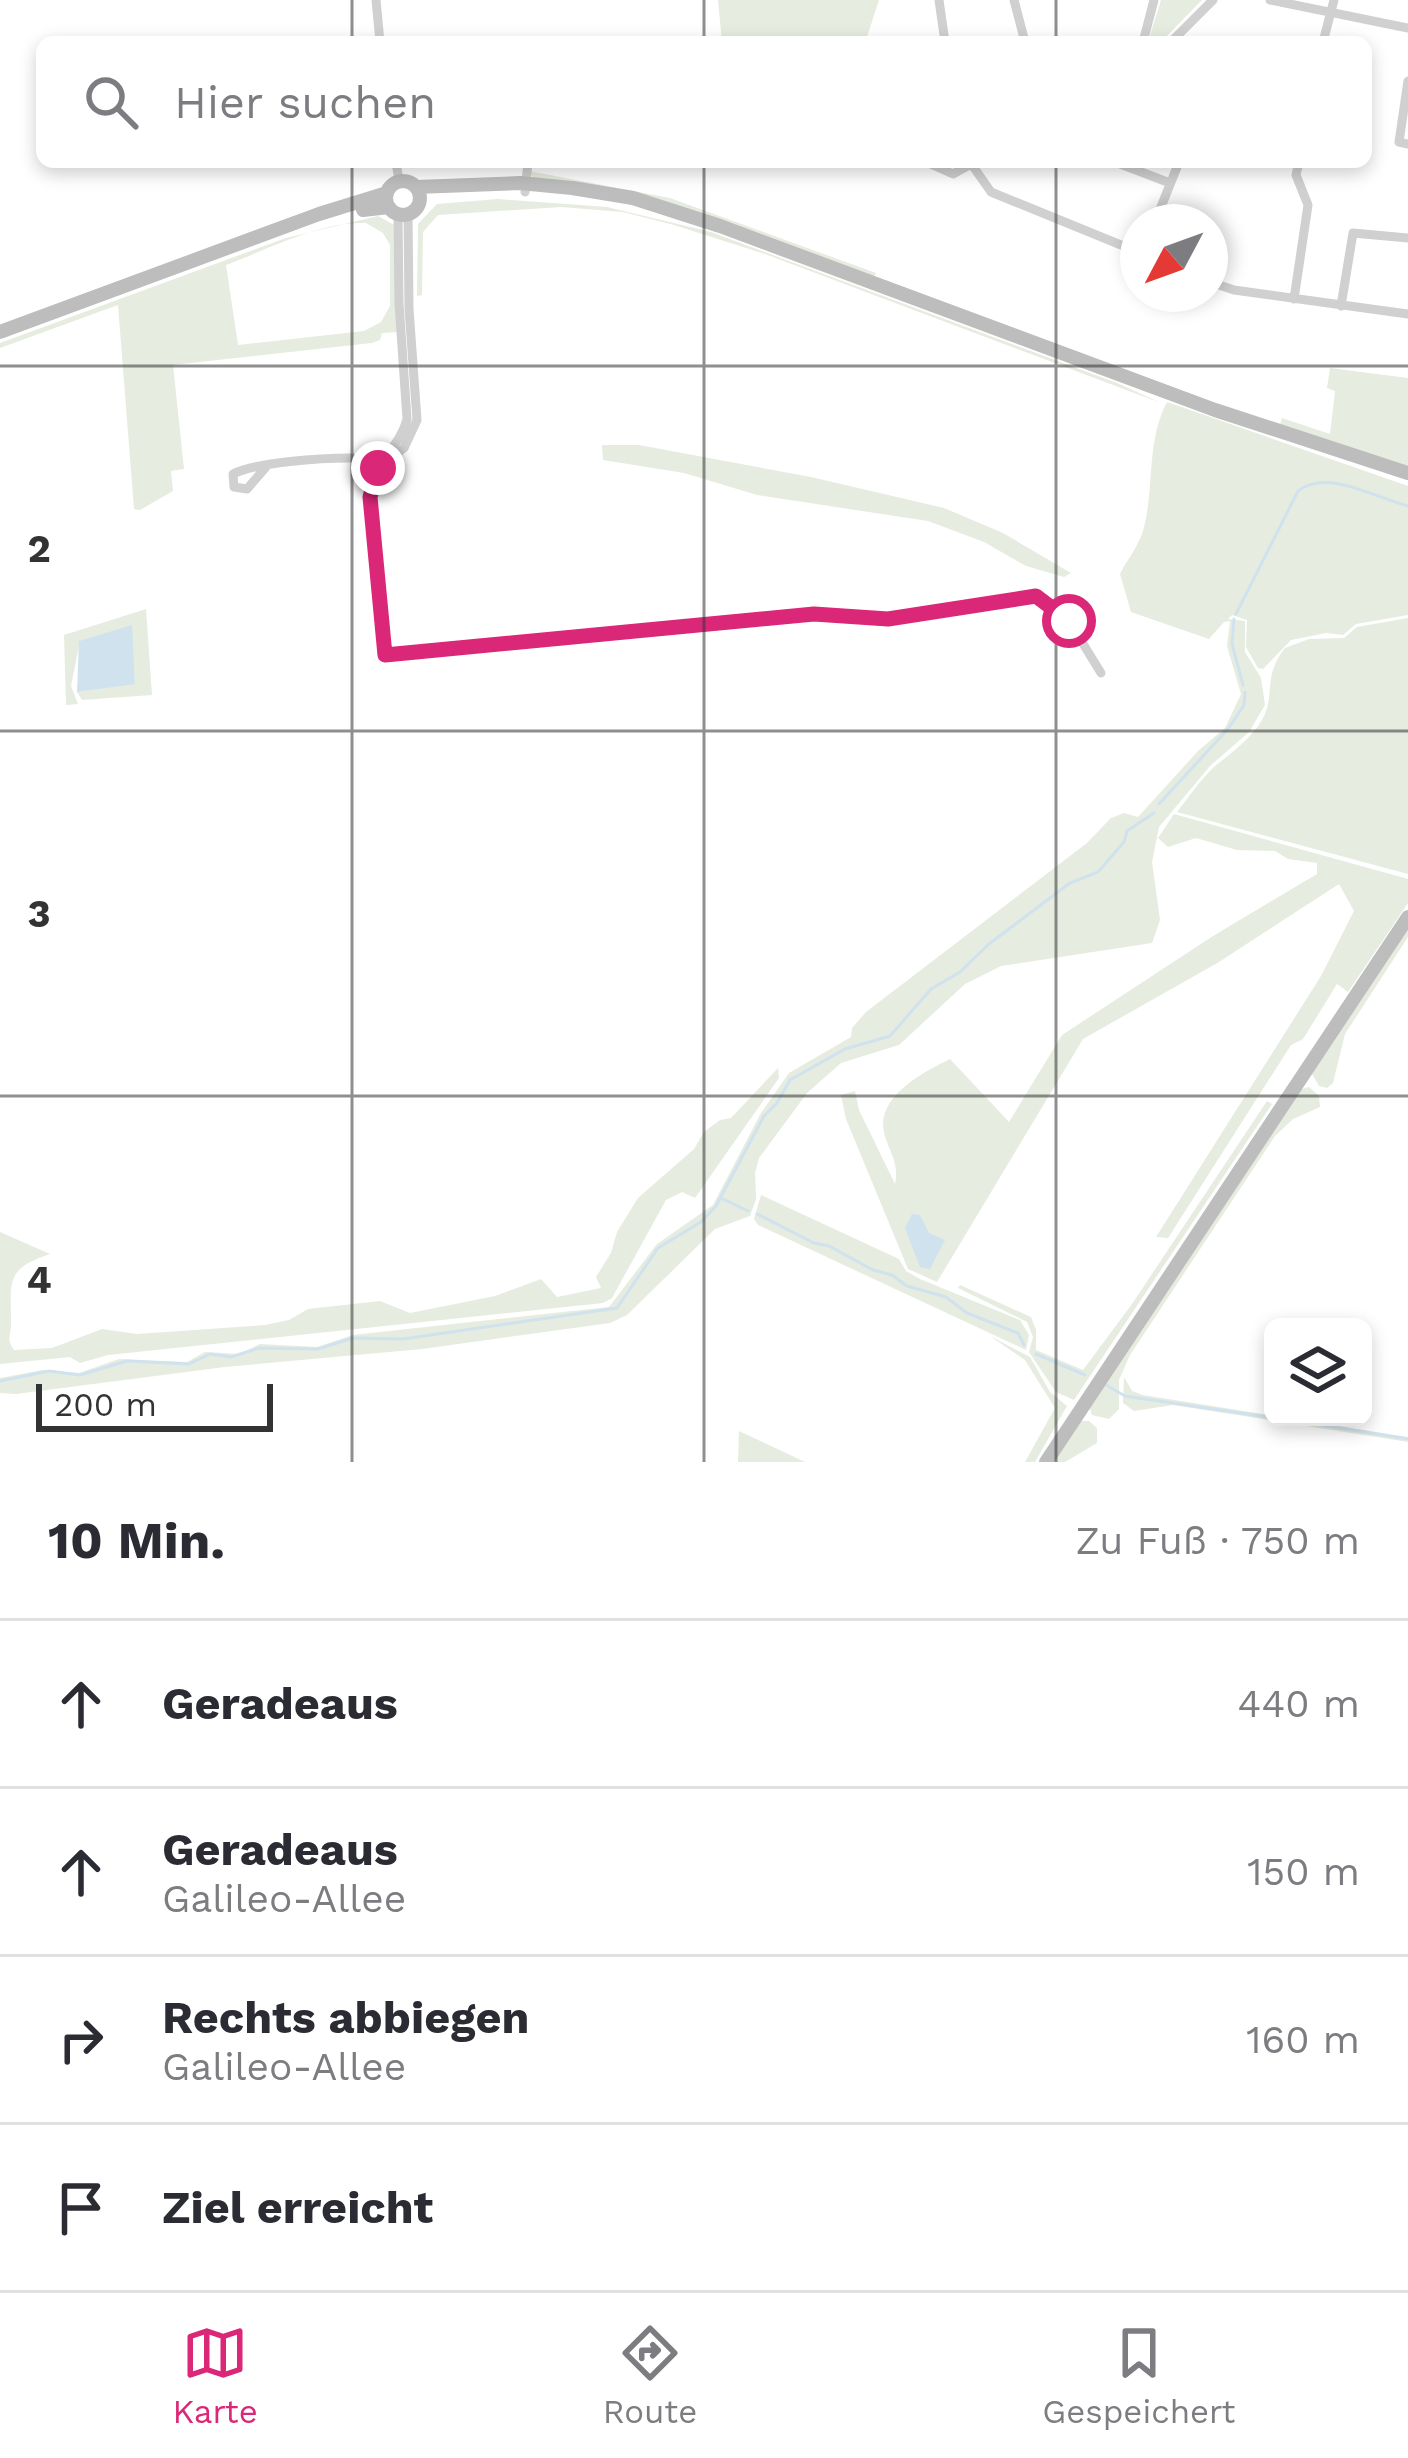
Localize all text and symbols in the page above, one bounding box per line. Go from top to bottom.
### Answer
search box [36,36,1372,168]
icon: search [78,69,144,135]
text: Hier suchen [174,76,436,129]
north arrow [1120,204,1228,312]
route end [351,441,405,495]
text: 2 [27,526,51,571]
route start [1042,594,1096,648]
text: 3 [27,891,51,936]
text: 4 [26,1257,52,1302]
map controls [1264,1318,1372,1426]
button: layers [1264,1318,1372,1426]
scale bar [36,1378,273,1431]
text: 200 m [54,1385,157,1424]
text: 10 Min. [48,1511,225,1570]
text: Zu Fuß · 750 m [1075,1518,1360,1563]
icon: ahead [48,1671,114,1737]
text: Geradeaus [162,1677,398,1730]
text: 440 m [1238,1681,1360,1726]
text: Geradeaus [162,1823,398,1876]
icon: ahead [48,1839,114,1905]
text: 150 m [1247,1849,1360,1894]
text: Galileo-Allee [162,1876,406,1921]
text: Rechts abbiegen [162,1991,529,2044]
icon: right [48,2007,114,2073]
text: 160 m [1246,2017,1360,2062]
text: Galileo-Allee [162,2044,406,2089]
icon: arrive [48,2175,114,2241]
text: Ziel erreicht [162,2181,433,2234]
tab: Karte [173,2320,258,2431]
tab: Route [603,2320,697,2431]
tab: Gespeichert [1042,2320,1235,2431]

